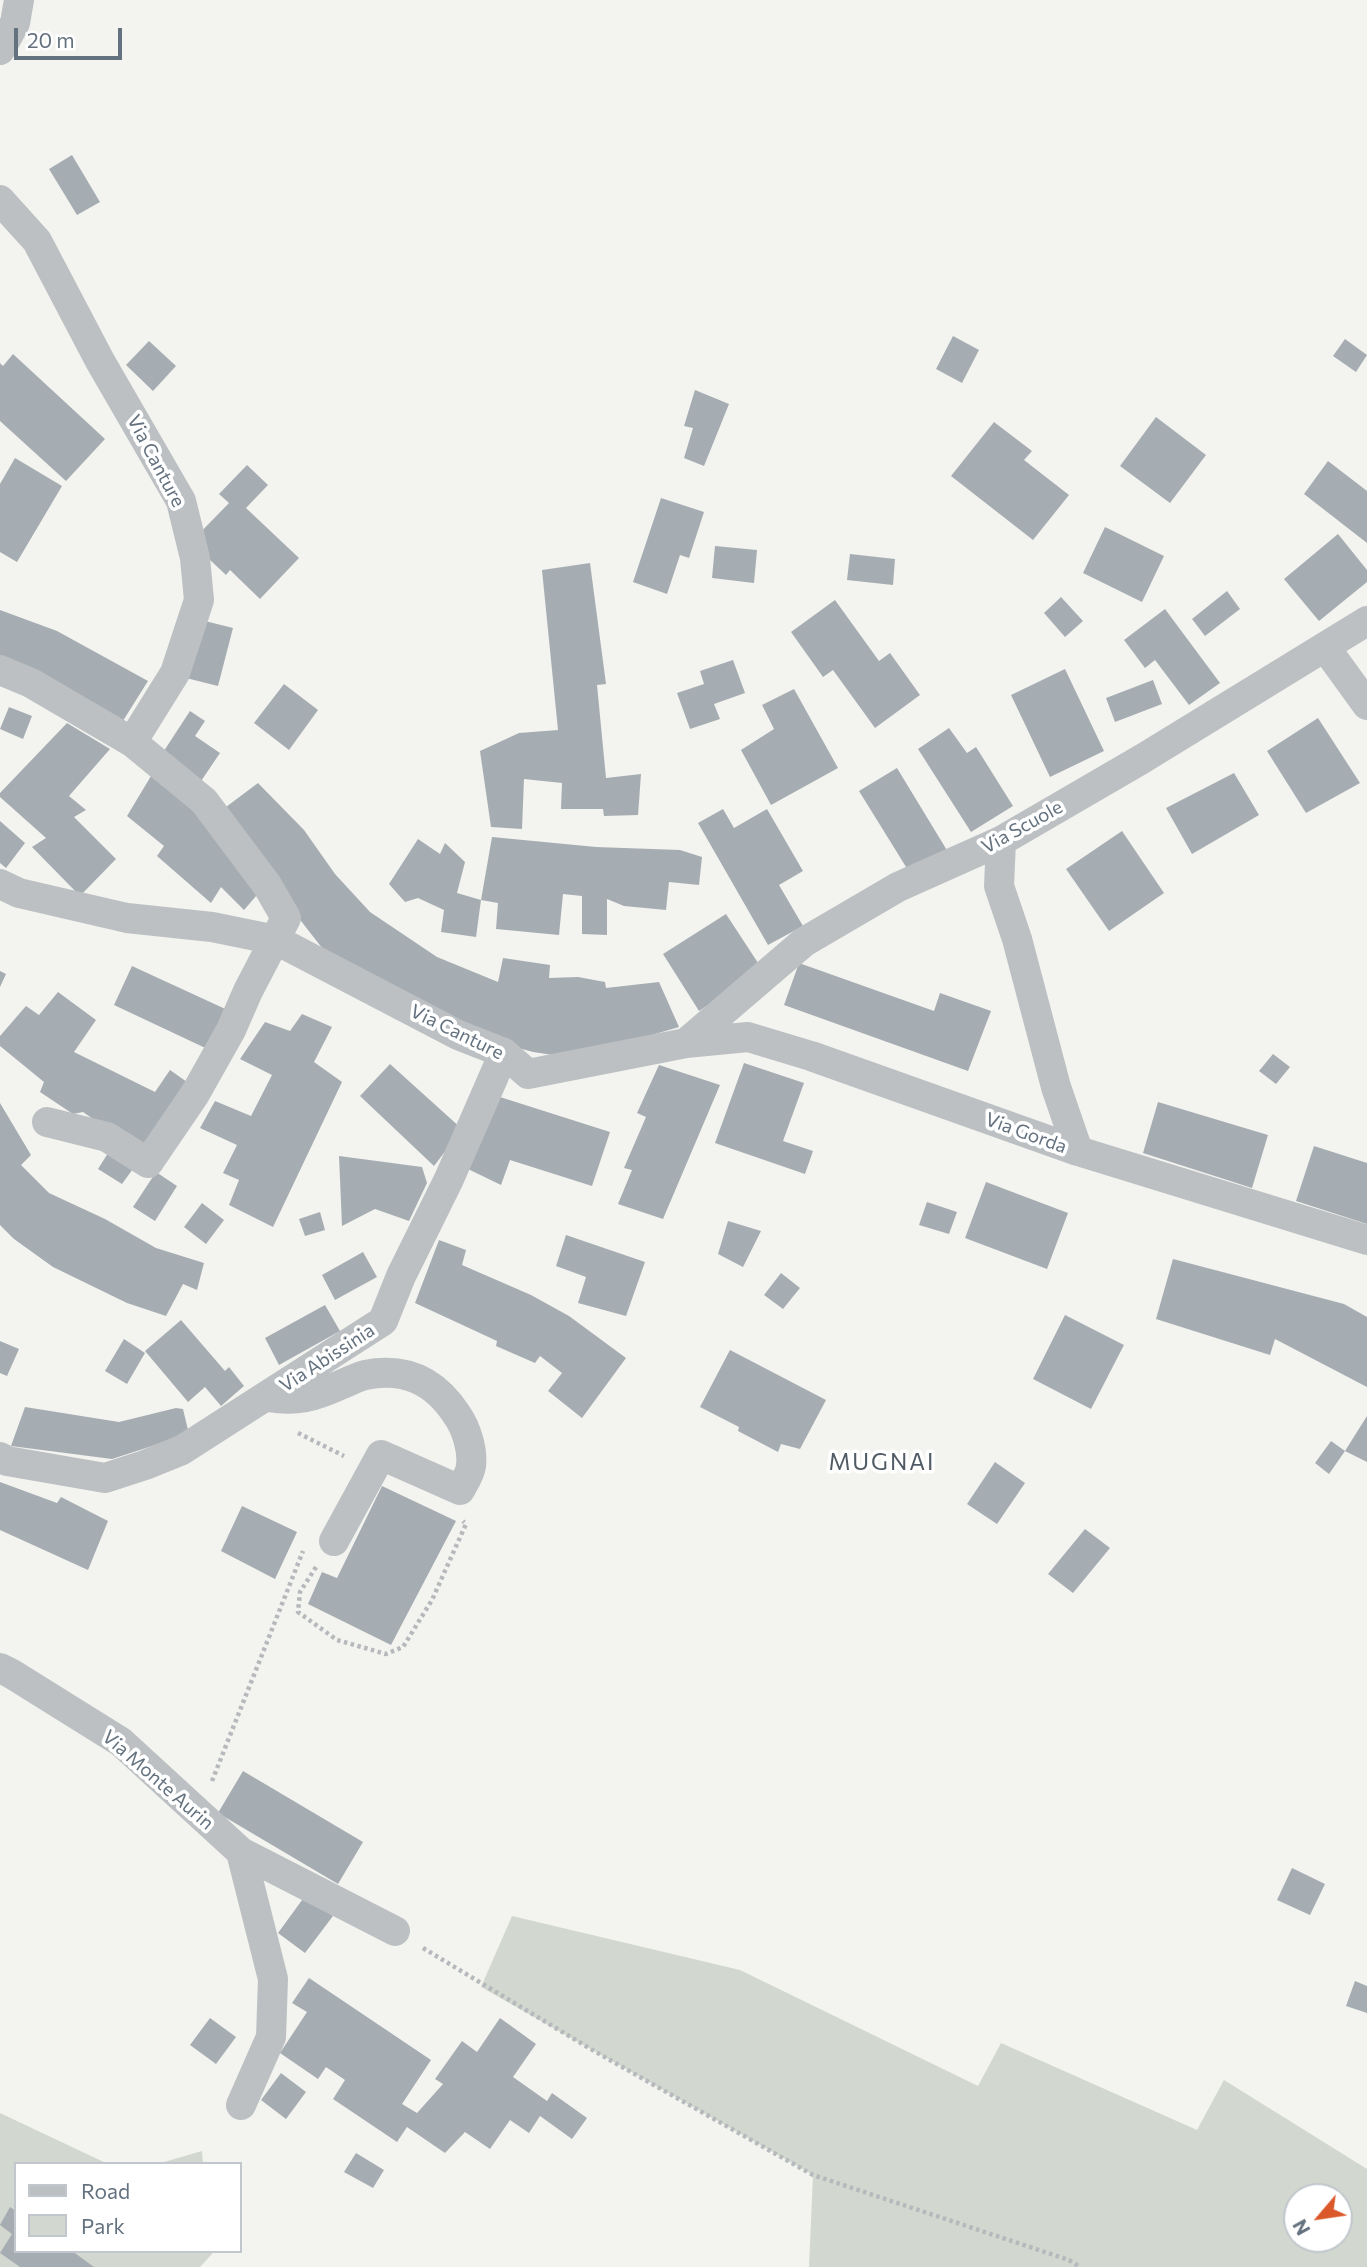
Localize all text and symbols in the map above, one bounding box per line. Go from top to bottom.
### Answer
scale bar [18,14,126,58]
text: 20 m [27,27,75,52]
street label: Via Canture [122,411,190,511]
street label: Via Scuole [978,795,1066,859]
street label: Via Canture [407,1000,507,1064]
street label: Via Gorda [982,1108,1070,1158]
street label: Via Abissinia [275,1319,379,1397]
district label: MUGNAI [829,1448,935,1476]
street label: Via Monte Aurin [98,1725,218,1835]
legend [14,2162,242,2253]
text: Road [81,2178,130,2203]
north arrow [1283,2183,1353,2253]
text: Park [81,2213,125,2238]
text: N [1287,2216,1314,2239]

